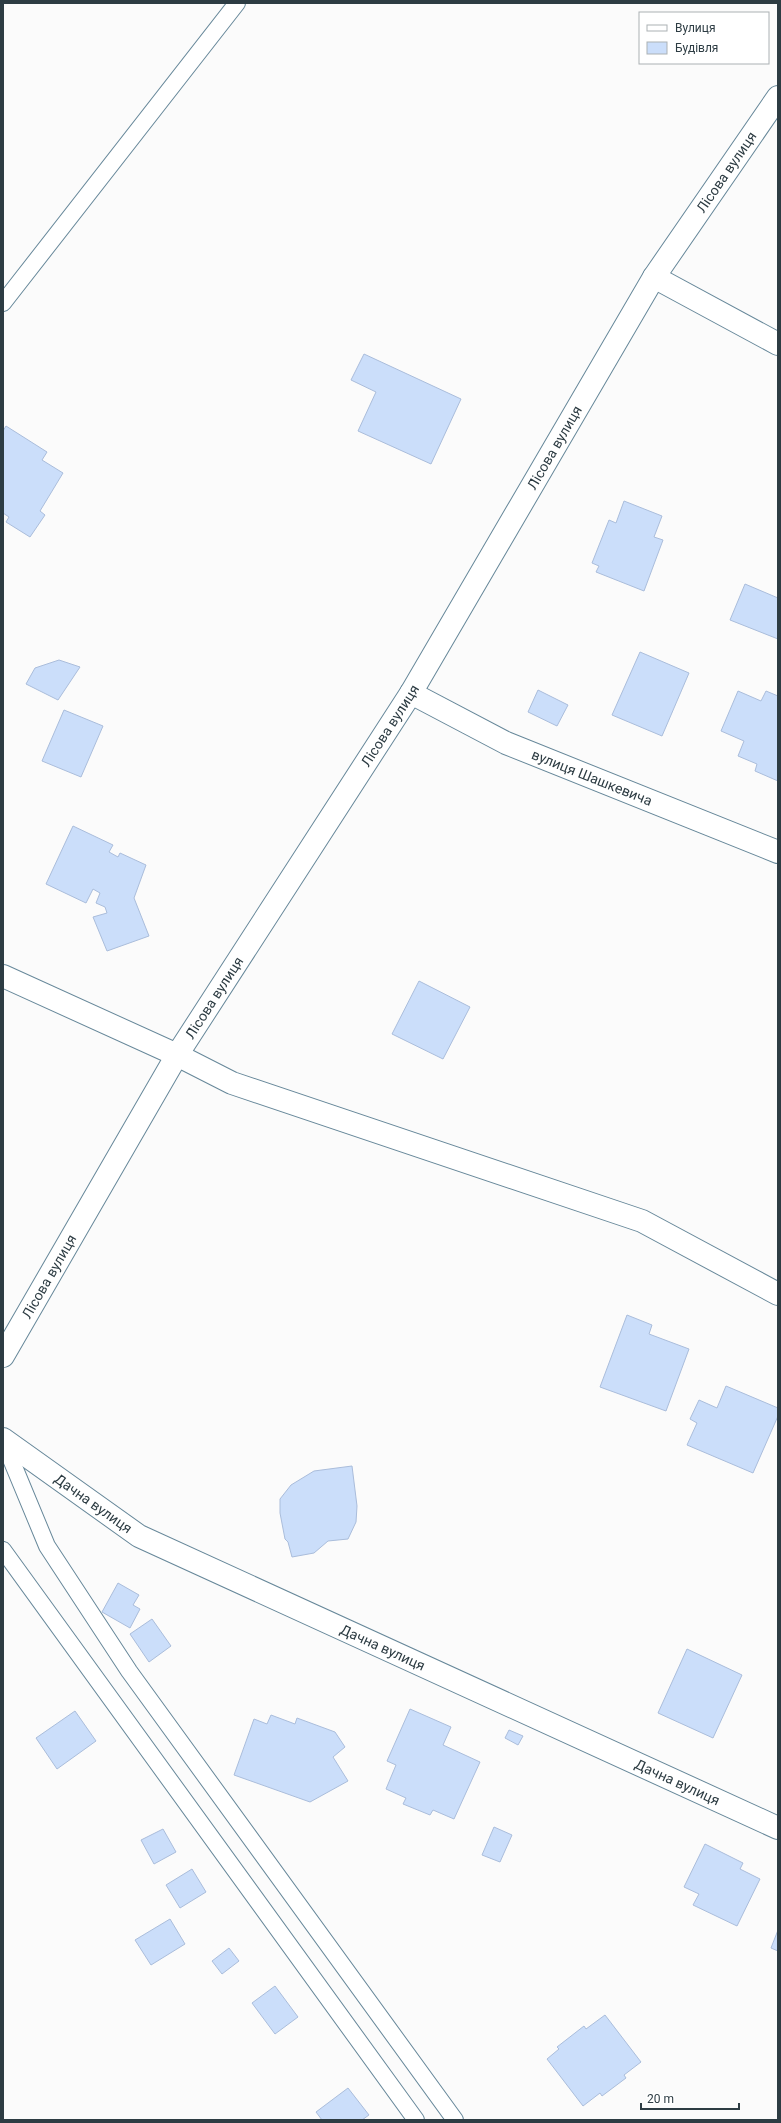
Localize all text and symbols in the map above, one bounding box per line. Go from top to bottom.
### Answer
legend [639,12,769,64]
text: Вулиця [675,21,716,35]
text: Будівля [675,41,718,55]
street label: Лісова вулиця [693,129,760,215]
street label: Лісова вулиця [524,403,585,492]
street label: Лісова вулиця [358,682,422,769]
street label: вулиця Шашкевича [529,746,655,809]
street label: Лісова вулиця [182,954,246,1042]
street label: Лісова вулиця [19,1232,80,1321]
street label: Дачна вулиця [51,1470,135,1537]
street label: Дачна вулиця [338,1621,428,1674]
street label: Дачна вулиця [632,1756,722,1808]
scale bar [641,2085,739,2111]
text: 20 m [647,2092,674,2106]

